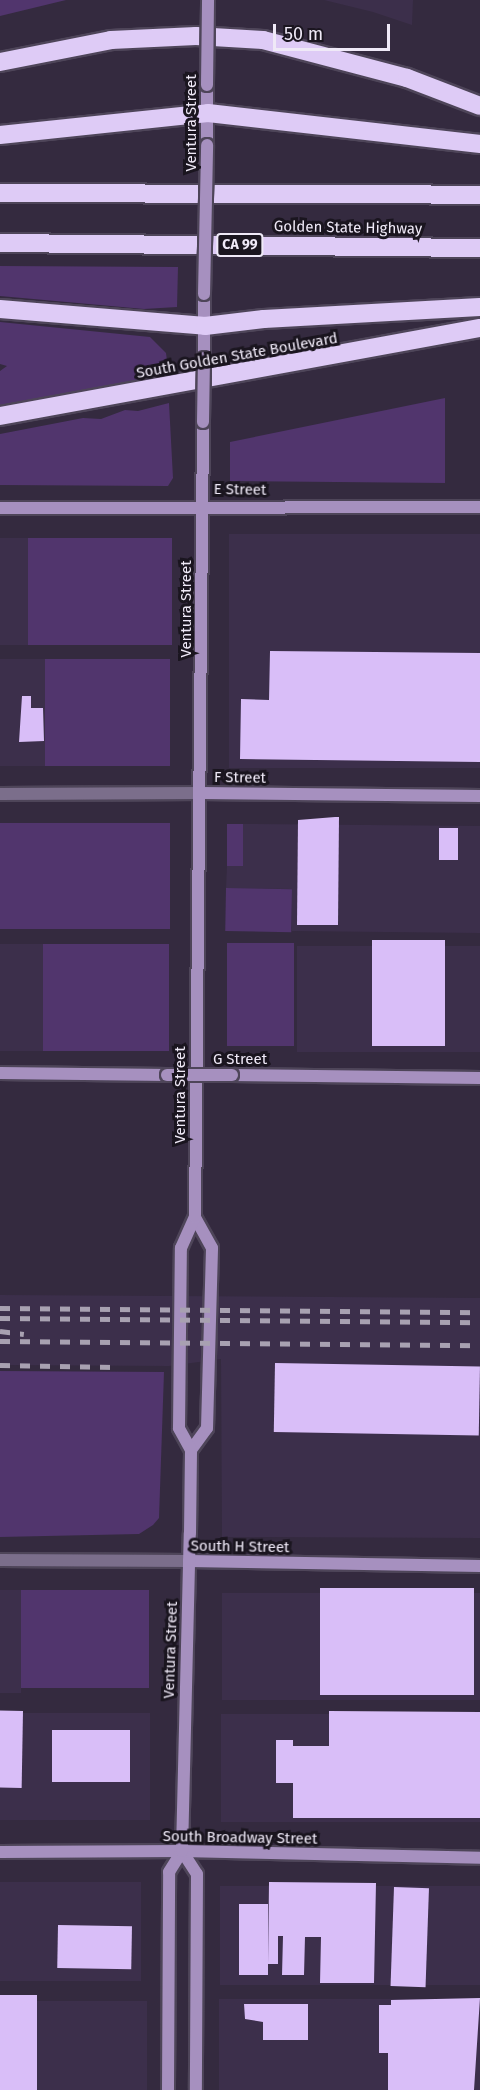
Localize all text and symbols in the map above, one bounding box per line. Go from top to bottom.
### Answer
scale bar [276,12,393,50]
text: 50 m [284,23,323,45]
street label: Ventura Street [183,74,201,172]
street label: Golden State Highway [274,218,422,238]
road number: CA 99 [216,234,264,256]
street label: South Golden State Boulevard [135,329,339,383]
street label: E Street [213,481,267,499]
street label: Ventura Street [178,560,196,658]
street label: F Street [214,769,266,787]
street label: Ventura Street [172,1046,190,1144]
street label: G Street [213,1051,267,1069]
street label: South H Street [190,1537,290,1557]
street label: Ventura Street [160,1601,182,1699]
street label: South Broadway Street [163,1828,317,1848]

